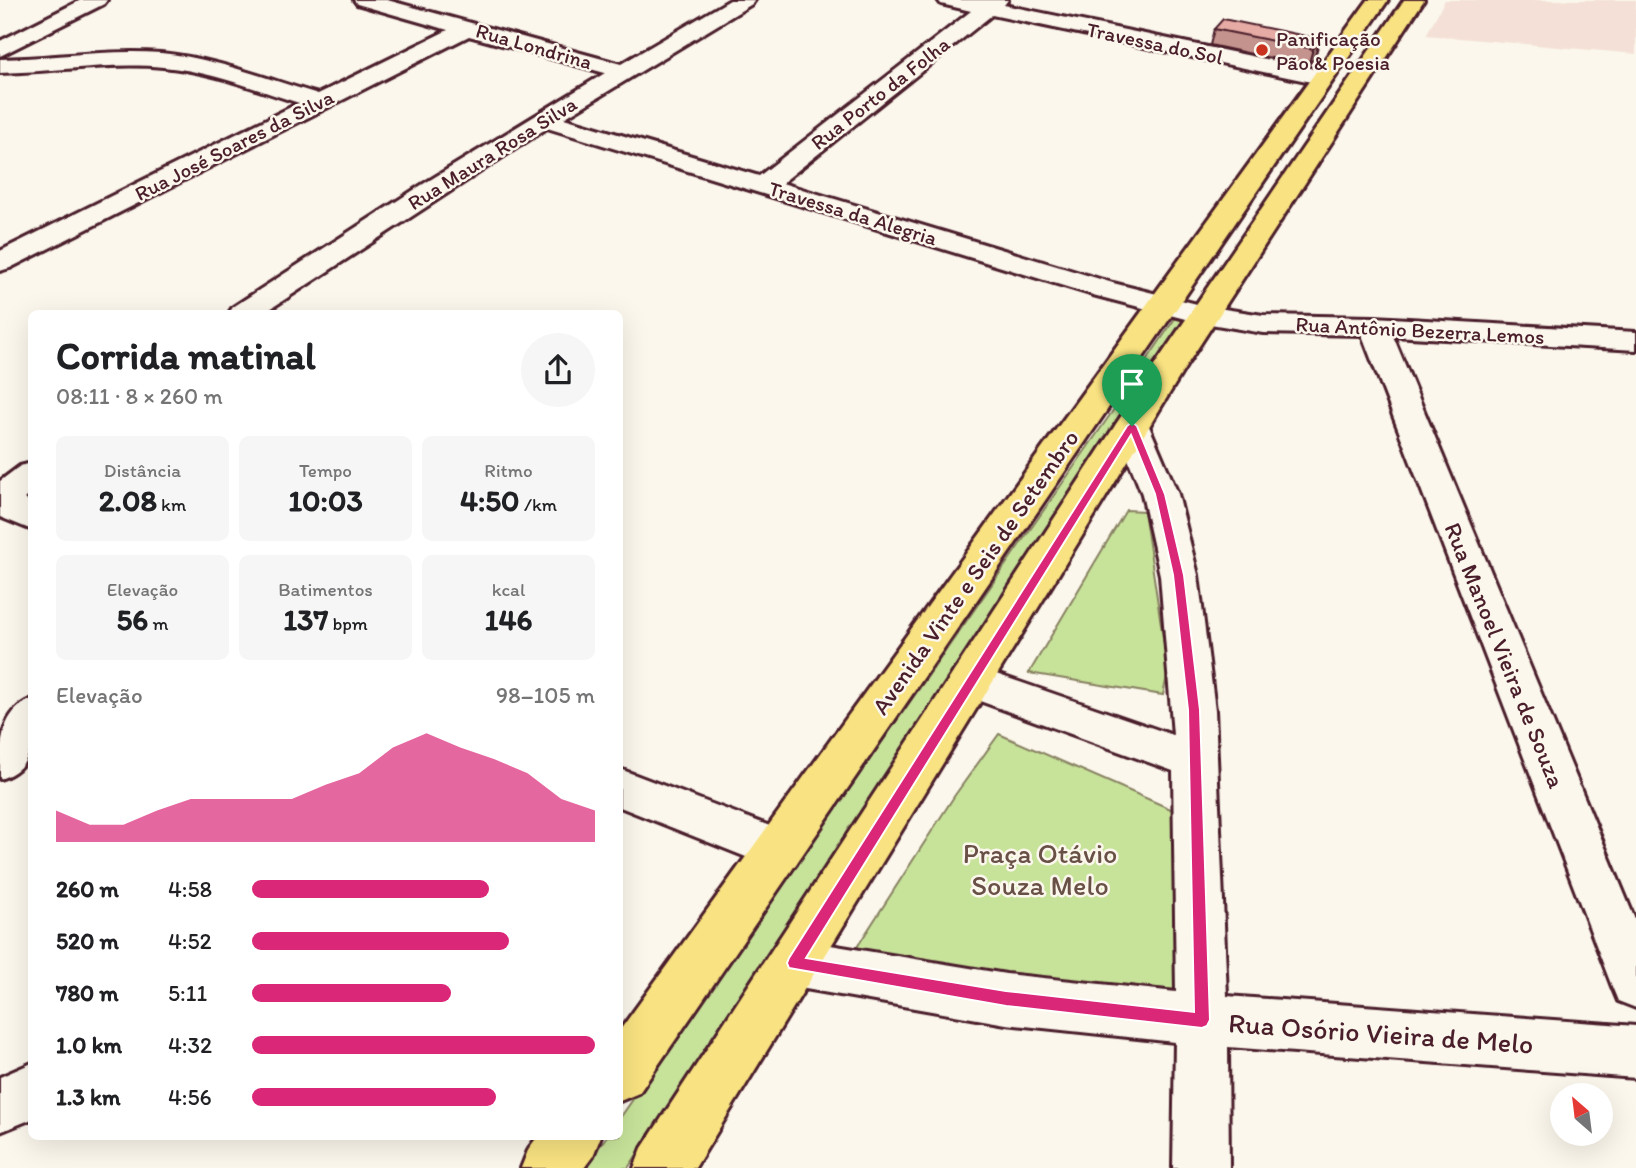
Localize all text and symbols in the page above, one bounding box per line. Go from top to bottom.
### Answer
street label: Travessa do Sol [1085,16,1226,70]
street label: Rua Londrina [473,17,595,75]
place label: Panificação Pão & Poesia [1276,26,1390,75]
street label: Rua Porto da Folha [806,31,954,155]
marker: Panificação Pão & Poesia [1254,42,1270,58]
street label: Rua José Soares da Silva [130,84,338,206]
street label: Rua Maura Rosa Silva [403,91,581,215]
street label: Travessa da Alegria [766,175,940,251]
street label: Rua Antônio Bezerra Lemos [1295,311,1545,349]
text: Corrida matinal [56,333,316,379]
button: share [521,333,595,407]
pin [1102,354,1162,426]
icon: arrive [1113,365,1151,403]
text: 08:11 · 8 × 260 m [56,382,223,410]
street label: Avenida Vinte e Seis de Setembro [865,424,1085,720]
text: Distância [104,459,181,482]
text: Tempo [299,459,352,482]
text: Ritmo [484,459,533,482]
text: 2.08 [99,482,157,519]
text: 10:03 [288,482,363,519]
text: 4:50 [460,482,520,519]
text: km [157,493,186,516]
text: /km [520,493,557,516]
street label: Rua Manoel Vieira de Souza [1438,518,1572,792]
text: Elevação [107,578,178,601]
text: Batimentos [278,578,373,601]
text: kcal [492,578,525,601]
text: 56 [117,601,148,638]
text: 137 [283,601,328,638]
text: 146 [485,601,532,638]
text: m [148,612,168,635]
text: bpm [328,612,368,635]
text: Elevação [56,681,143,709]
text: 98–105 m [496,681,595,709]
park label: Praça Otávio Souza Melo [963,836,1117,902]
text: 260 m [56,875,119,903]
text: 4:58 [168,875,212,903]
text: 520 m [56,927,119,955]
text: 4:52 [168,927,212,955]
text: 780 m [56,979,119,1007]
text: 5:11 [168,979,207,1007]
street label: Rua Osório Vieira de Melo [1227,1005,1535,1061]
text: 1.0 km [56,1031,122,1059]
text: 4:32 [168,1031,212,1059]
text: 1.3 km [56,1083,120,1111]
text: 4:56 [168,1083,212,1111]
north arrow [1550,1083,1614,1146]
map controls [1550,1083,1613,1146]

